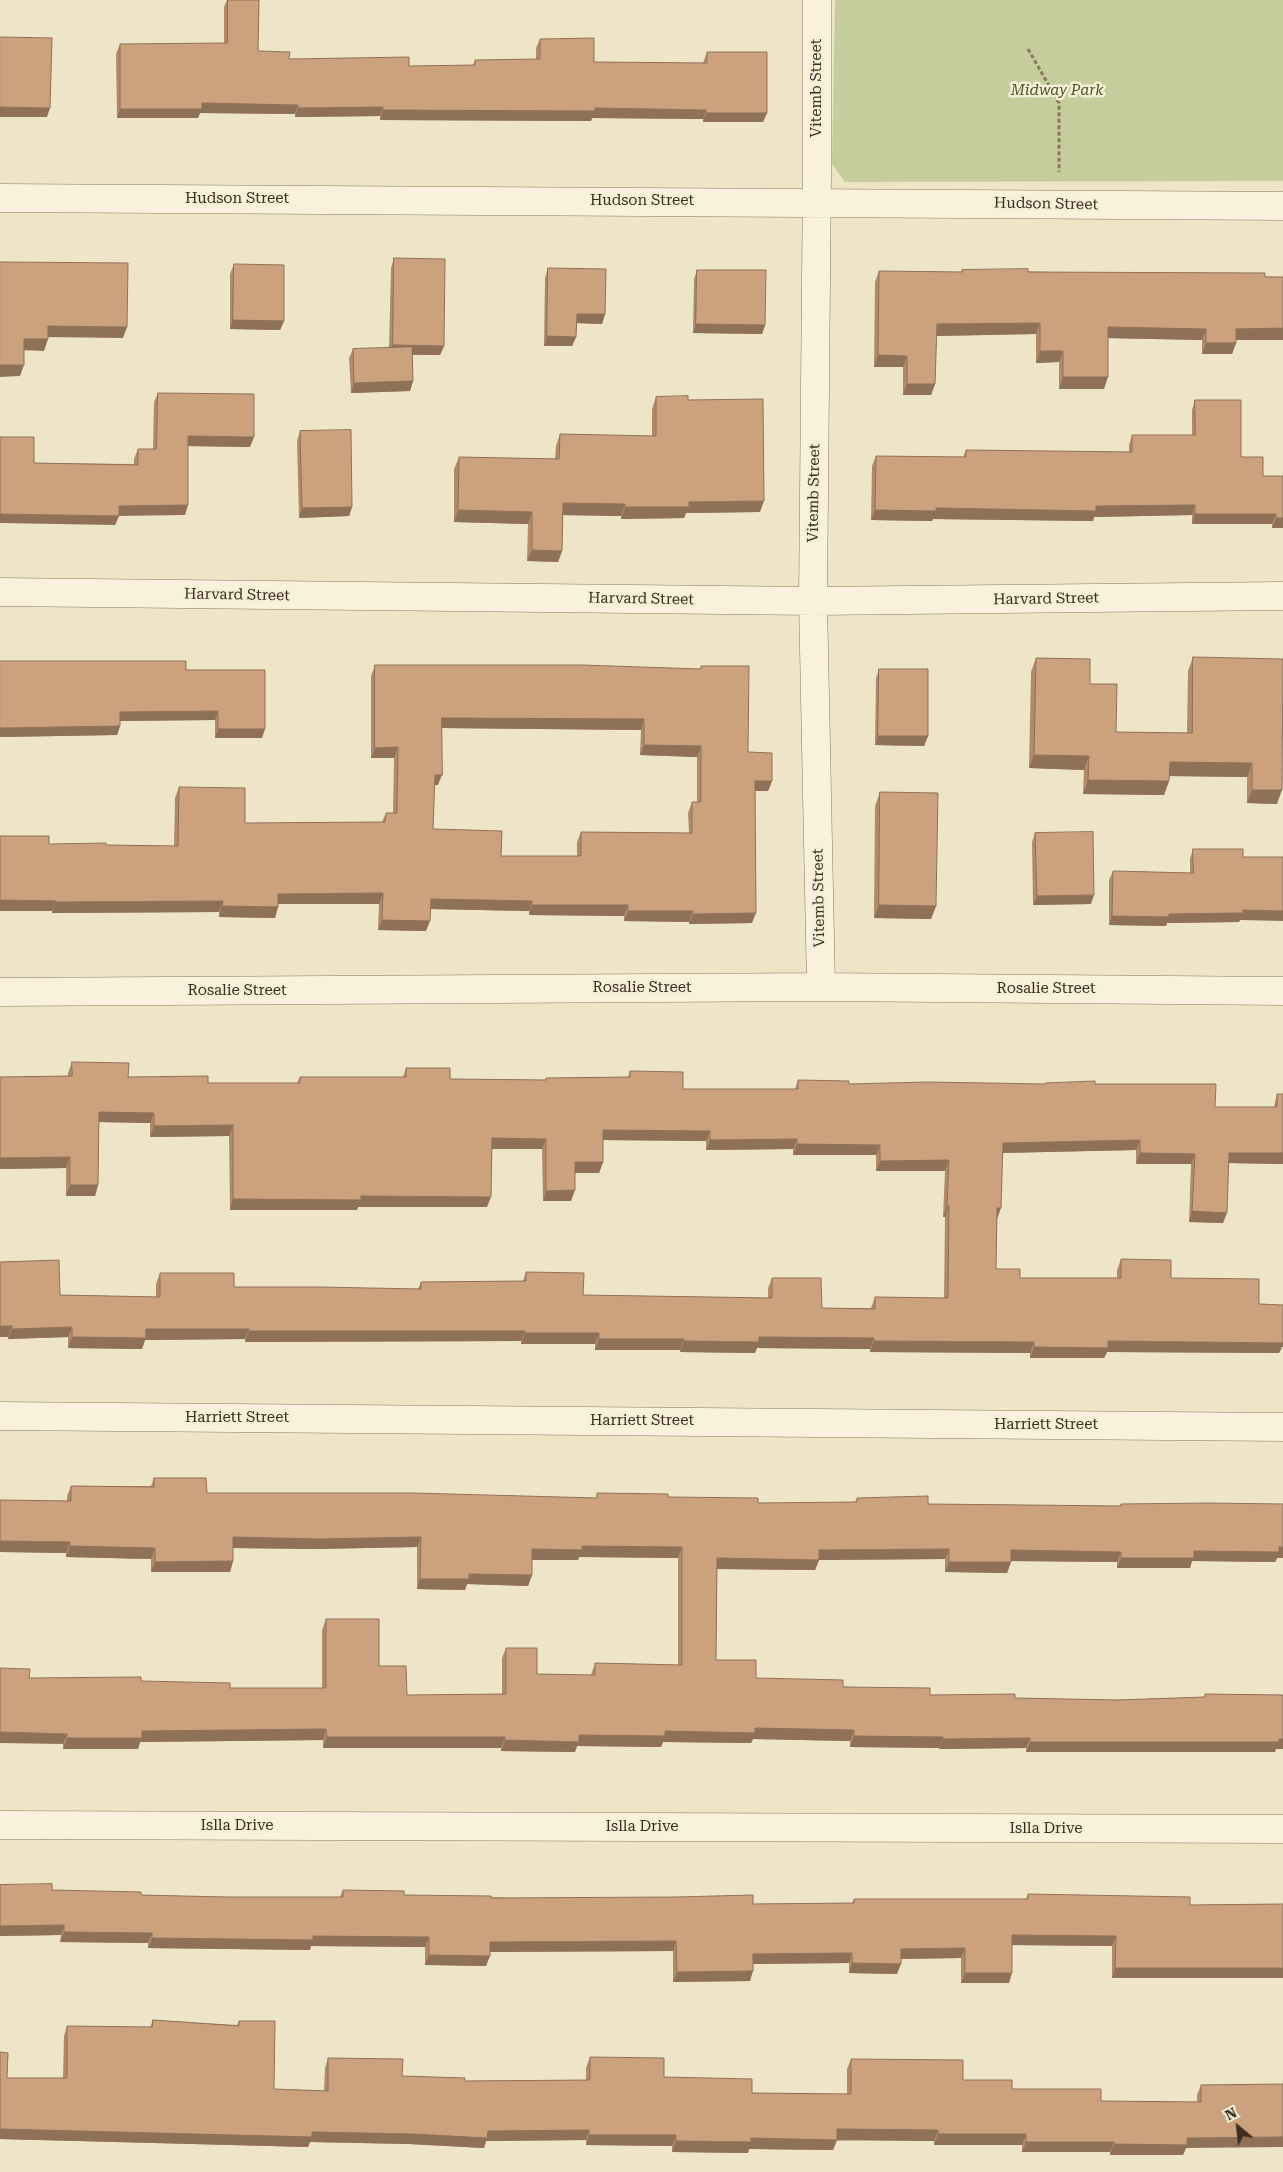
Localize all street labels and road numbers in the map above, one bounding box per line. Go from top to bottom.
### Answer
street label: Vitemb Street [808,39,826,137]
street label: Hudson Street [185,190,289,208]
street label: Hudson Street [590,192,694,210]
street label: Hudson Street [994,194,1098,214]
street label: Vitemb Street [804,443,824,543]
street label: Harvard Street [184,585,290,605]
street label: Harvard Street [588,589,694,609]
street label: Harvard Street [993,589,1099,609]
street label: Vitemb Street [809,848,829,948]
street label: Rosalie Street [592,979,692,997]
street label: Rosalie Street [996,980,1096,998]
street label: Rosalie Street [187,982,287,1000]
street label: Harriett Street [185,1409,289,1427]
street label: Harriett Street [590,1412,694,1430]
street label: Harriett Street [994,1416,1098,1434]
street label: Islla Drive [200,1817,274,1835]
street label: Islla Drive [605,1818,679,1836]
street label: Islla Drive [1009,1820,1083,1838]

